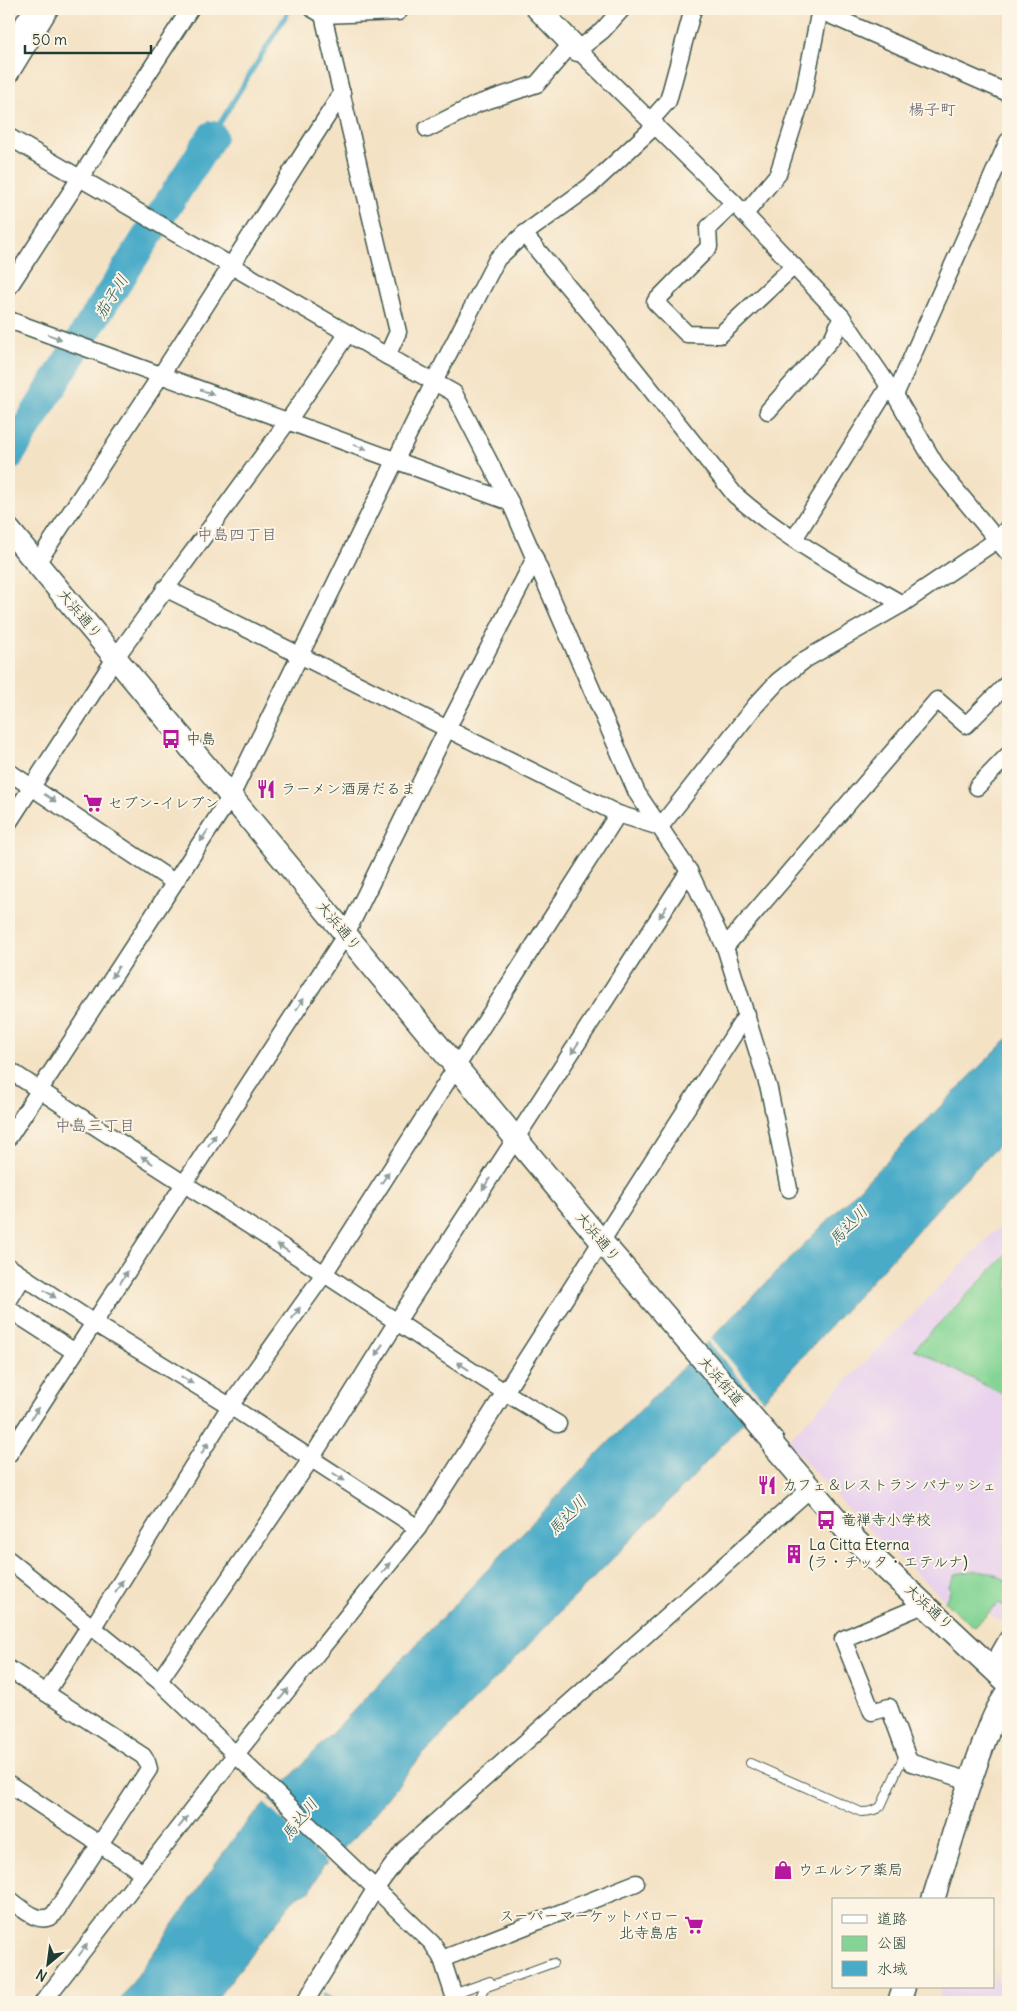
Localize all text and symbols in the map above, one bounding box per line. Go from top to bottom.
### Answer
scale bar [25,22,151,54]
text: 50 m [32,30,67,49]
district label: 楊子町 [908,99,956,119]
water label: 茄子川 [90,270,132,322]
one-way arrow [47,334,62,341]
one-way arrow [200,389,215,396]
one-way arrow [353,444,368,451]
district label: 中島四丁目 [197,524,277,544]
street label: 大浜通り [54,585,107,643]
bus stop icon: 中島 [160,728,182,750]
place label: 中島 [186,729,216,748]
restaurant icon: ラーメン酒房だるま [255,778,277,800]
place label: ラーメン酒房だるま [281,779,416,798]
supermarket icon: セブン-イレブン [82,792,104,814]
one-way arrow [43,793,57,803]
place label: セブン-イレブン [108,793,219,812]
one-way arrow [199,830,209,843]
street label: 大浜通り [313,897,366,955]
one-way arrow [658,905,668,918]
one-way arrow [110,965,120,979]
one-way arrow [296,997,305,1011]
one-way arrow [570,1041,579,1055]
district label: 中島三丁目 [55,1115,135,1135]
one-way arrow [207,1133,216,1147]
one-way arrow [140,1155,153,1165]
one-way arrow [380,1171,390,1184]
one-way arrow [481,1178,491,1191]
water label: 馬込川 [824,1201,872,1249]
street label: 大浜通り [572,1208,625,1266]
one-way arrow [277,1243,290,1253]
one-way arrow [119,1270,129,1283]
one-way arrow [43,1289,56,1299]
one-way arrow [291,1306,301,1320]
one-way arrow [374,1344,383,1357]
street label: 大浜街道 [695,1352,748,1410]
one-way arrow [456,1362,470,1371]
one-way arrow [181,1376,194,1385]
one-way arrow [30,1406,40,1420]
one-way arrow [200,1441,209,1454]
one-way arrow [332,1472,346,1482]
restaurant icon: カフェ＆レストラン パナッシェ [756,1474,778,1496]
place label: カフェ＆レストラン パナッシェ [782,1475,997,1494]
water label: 馬込川 [543,1491,591,1539]
bus stop icon: 竜禅寺小学校 [815,1509,837,1531]
place label: 竜禅寺小学校 [841,1510,931,1529]
place label: La Citta Eterna (ラ・チッタ・エテルナ) [809,1535,968,1571]
building icon: La Citta Eterna (ラ・チッタ・エテルナ) [783,1543,805,1565]
one-way arrow [381,1561,392,1574]
one-way arrow [114,1579,123,1592]
street label: 大浜通り [901,1579,958,1634]
one-way arrow [279,1688,290,1701]
water label: 馬込川 [276,1794,322,1844]
one-way arrow [178,1816,189,1829]
shop icon: ウエルシア薬局 [772,1859,794,1881]
place label: ウエルシア薬局 [798,1860,903,1879]
legend [832,1898,994,1988]
place label: スーパーマーケットバロー 北寺島店 [499,1906,679,1942]
text: 道路 [877,1909,907,1928]
supermarket icon: スーパーマーケットバロー 北寺島店 [683,1914,705,1936]
text: 公園 [877,1933,907,1952]
north arrow [22,1938,72,1988]
one-way arrow [78,1944,89,1957]
text: 水域 [877,1959,907,1978]
text: N [33,1965,50,1986]

